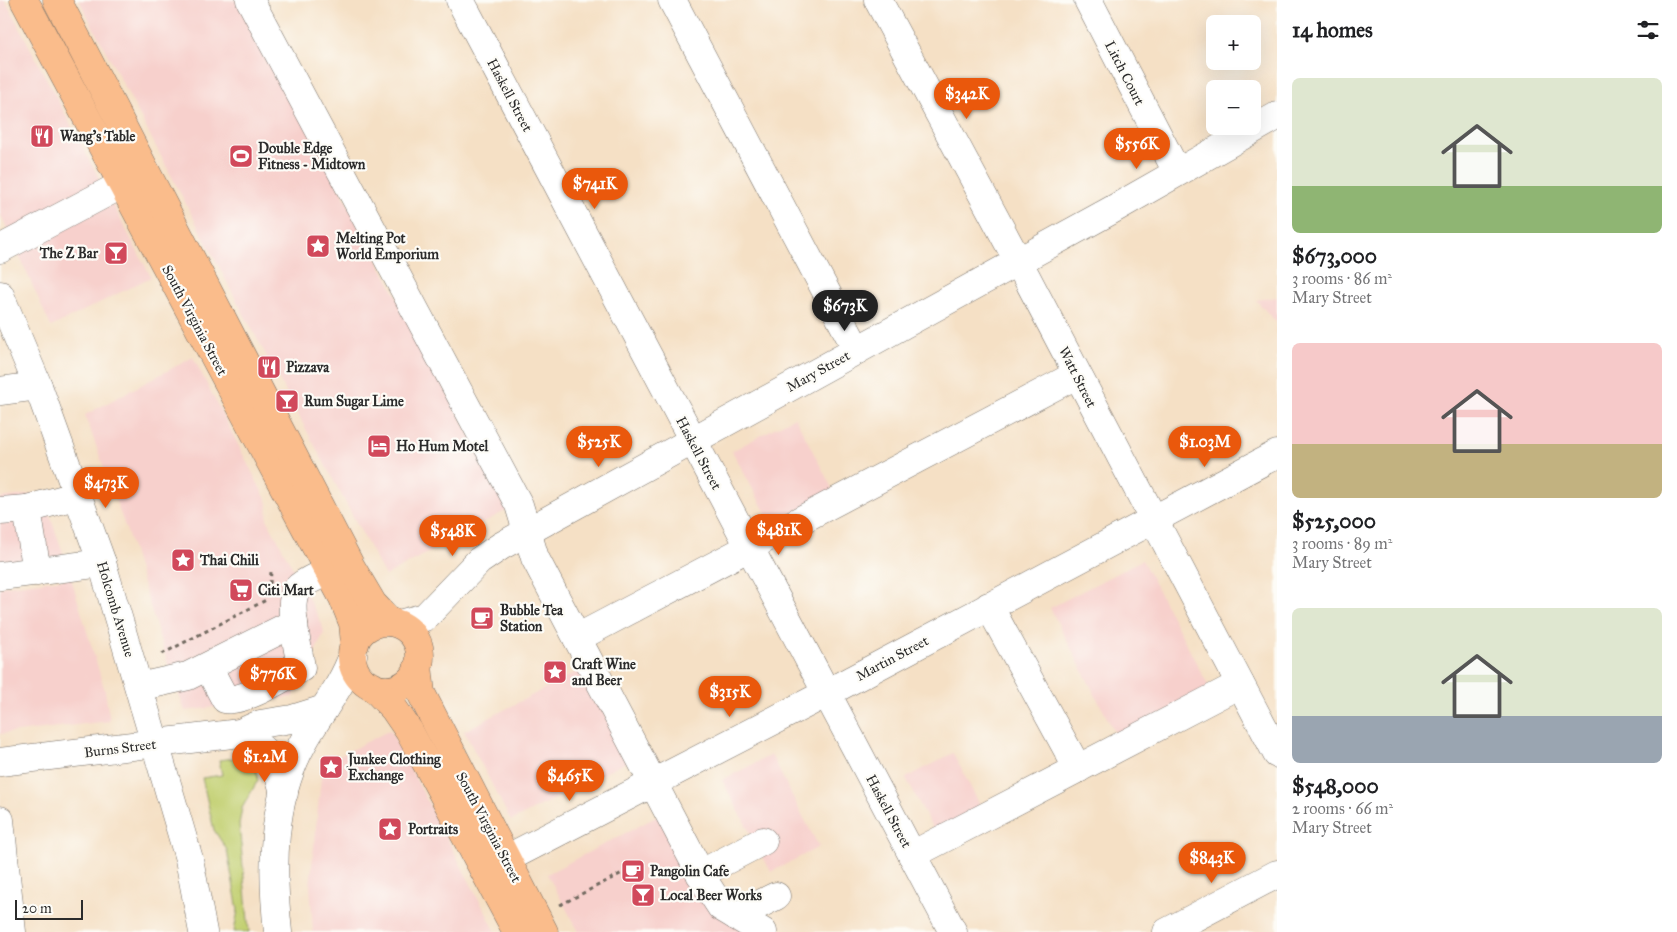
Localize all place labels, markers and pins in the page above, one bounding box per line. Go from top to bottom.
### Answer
pin: $342K [932,78,1002,120]
restaurant icon: Wang's Table [29,123,55,149]
place label: Wang's Table [60,128,135,146]
pin: $556K [1102,128,1172,170]
place label: Double Edge Fitness - Midtown [258,140,366,173]
sports icon: Double Edge Fitness - Midtown [228,143,254,169]
pin: $741K [560,168,630,210]
place label: Melting Pot World Emporium [336,230,439,264]
place icon: Melting Pot World Emporium [305,233,331,259]
bar icon: The Z Bar [103,240,129,266]
place label: The Z Bar [39,245,99,262]
pin: $673K [810,290,880,332]
restaurant icon: Pizzava [256,354,282,380]
place label: Pizzava [286,359,330,376]
bar icon: Rum Sugar Lime [274,388,300,414]
place label: Rum Sugar Lime [304,393,404,411]
pin: $525K [564,426,634,468]
pin: $1.03M [1164,426,1246,468]
hotel icon: Ho Hum Motel [366,433,392,459]
place label: Ho Hum Motel [396,438,490,455]
pin: $473K [71,466,141,509]
pin: $548K [418,514,488,557]
pin: $481K [744,514,814,556]
place icon: Thai Chili [170,547,196,573]
place label: Thai Chili [199,552,259,569]
supermarket icon: Citi Mart [228,577,254,603]
place label: Citi Mart [258,582,314,599]
place label: Bubble Tea Station [500,602,564,635]
cafe icon: Bubble Tea Station [469,605,495,631]
place label: Craft Wine and Beer [572,656,636,689]
pin: $776K [238,658,308,700]
place icon: Craft Wine and Beer [542,659,568,685]
pin: $315K [695,676,765,718]
pin: $1.2M [230,740,300,783]
place label: Junkee Clothing Exchange [346,751,441,785]
place icon: Junkee Clothing Exchange [318,754,344,780]
pin: $465K [535,760,605,802]
place icon: Portraits [377,816,403,842]
place label: Portraits [408,821,458,838]
pin: $843K [1177,842,1247,884]
cafe icon: Pangolin Cafe [620,858,646,884]
place label: Pangolin Cafe [650,863,729,881]
bar icon: Local Beer Works [630,882,656,908]
place label: Local Beer Works [660,887,762,904]

